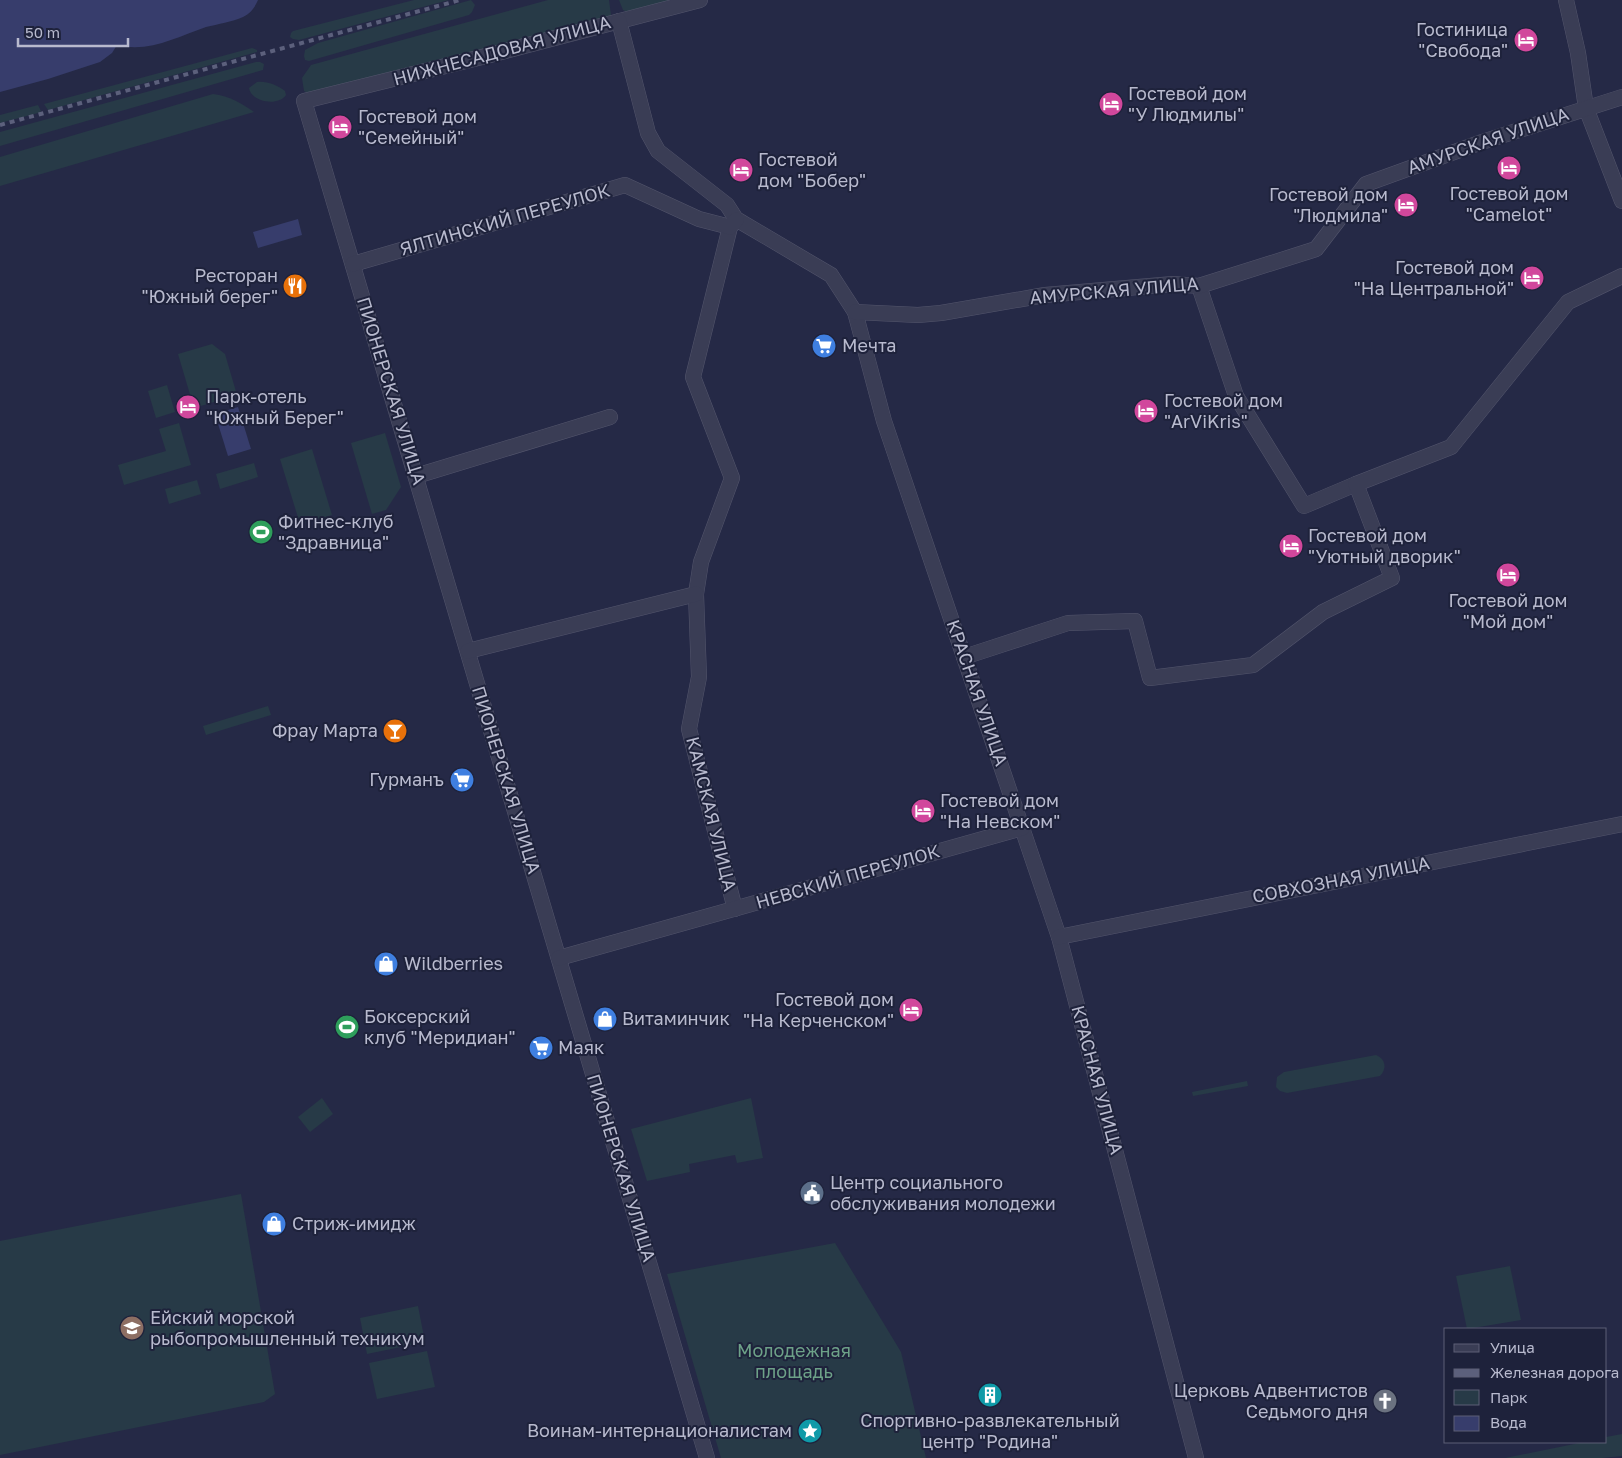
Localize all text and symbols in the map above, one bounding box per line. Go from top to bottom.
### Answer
street label: НИЖНЕСАДОВАЯ УЛИЦА [390,10,613,90]
scale bar [18,15,128,47]
place label: Гостиница "Свобода" [1416,18,1508,61]
text: 50 m [25,23,60,41]
hotel icon: Гостиница "Свобода" [1513,27,1539,53]
place label: Гостевой дом "У Людмилы" [1128,82,1247,125]
hotel icon: Гостевой дом "У Людмилы" [1098,91,1124,117]
street label: АМУРСКАЯ УЛИЦА [1404,102,1571,178]
place label: Гостевой дом "Семейный" [358,105,477,148]
hotel icon: Гостевой дом "Семейный" [327,114,353,140]
place label: Гостевой дом "Бобер" [758,148,866,191]
hotel icon: Гостевой дом "Camelot" [1496,155,1522,181]
hotel icon: Гостевой дом "Бобер" [728,157,754,183]
street label: ЯЛТИНСКИЙ ПЕРЕУЛОК [397,178,613,260]
place label: Гостевой дом "Camelot" [1450,182,1568,225]
place label: Гостевой дом "Людмила" [1269,183,1388,226]
hotel icon: Гостевой дом "Людмила" [1393,192,1419,218]
place label: Гостевой дом "На Центральной" [1354,256,1514,299]
place label: Ресторан "Южный берег" [141,264,278,307]
hotel icon: Гостевой дом "На Центральной" [1519,265,1545,291]
street label: АМУРСКАЯ УЛИЦА [1029,272,1199,308]
restaurant icon: Ресторан "Южный берег" [282,273,308,299]
street label: ПИОНЕРСКАЯ УЛИЦА [353,294,431,487]
supermarket icon: Мечта [811,333,837,359]
place label: Мечта [842,334,897,356]
place label: Парк-отель "Южный Берег" [206,385,344,428]
place label: Гостевой дом "ArViKris" [1164,389,1283,432]
hotel icon: Парк-отель "Южный Берег" [175,394,201,420]
hotel icon: Гостевой дом "ArViKris" [1133,398,1159,424]
place label: Фитнес-клуб "Здравница" [278,510,393,553]
sports icon: Фитнес-клуб "Здравница" [248,519,274,545]
place label: Гостевой дом "Уютный дворик" [1308,524,1461,567]
hotel icon: Гостевой дом "Уютный дворик" [1278,533,1304,559]
hotel icon: Гостевой дом "Мой дом" [1495,562,1521,588]
place label: Гостевой дом "Мой дом" [1449,589,1567,632]
street label: КРАСНАЯ УЛИЦА [943,617,1013,769]
street label: ПИОНЕРСКАЯ УЛИЦА [468,683,546,876]
bar icon: Фрау Марта [382,718,408,744]
place label: Фрау Марта [272,719,378,741]
street label: КАМСКАЯ УЛИЦА [682,734,742,893]
supermarket icon: Гурманъ [449,767,475,793]
place label: Гурманъ [369,768,444,790]
place label: Гостевой дом "На Невском" [940,789,1060,832]
hotel icon: Гостевой дом "На Невском" [910,798,936,824]
street label: НЕВСКИЙ ПЕРЕУЛОК [753,839,943,913]
street label: СОВХОЗНАЯ УЛИЦА [1250,851,1431,907]
shop icon: Wildberries [373,951,399,977]
place label: Wildberries [404,952,503,974]
place label: Гостевой дом "На Керченском" [743,988,894,1031]
hotel icon: Гостевой дом "На Керченском" [898,997,924,1023]
street label: КРАСНАЯ УЛИЦА [1067,1003,1128,1157]
place label: Боксерский клуб "Меридиан" [364,1005,516,1048]
shop icon: Витаминчик [592,1006,618,1032]
place label: Витаминчик [622,1007,730,1029]
sports icon: Боксерский клуб "Меридиан" [334,1014,360,1040]
supermarket icon: Маяк [528,1035,554,1061]
place label: Маяк [558,1036,604,1058]
street label: ПИОНЕРСКАЯ УЛИЦА [583,1071,661,1264]
place label: Центр социального обслуживания молодежи [830,1171,1056,1214]
public building icon: Центр социального обслуживания молодежи [799,1180,825,1206]
shop icon: Стриж-имидж [261,1211,287,1237]
place label: Стриж-имидж [292,1212,416,1234]
place label: Ейский морской рыбопромышленный техникум [150,1306,425,1349]
school or university icon: Ейский морской рыбопромышленный техникум [119,1315,145,1341]
legend [1444,1328,1607,1443]
text: Улица [1490,1338,1535,1356]
park label: Молодежная площадь [737,1339,851,1382]
text: Железная дорога [1490,1363,1619,1381]
place label: Церковь Адвентистов Седьмого дня [1174,1379,1368,1422]
building icon: Спортивно-развлекательный центр "Родина" [977,1382,1003,1408]
church icon: Церковь Адвентистов Седьмого дня [1372,1388,1398,1414]
text: Парк [1490,1388,1528,1406]
place label: Спортивно-развлекательный центр "Родина" [860,1409,1120,1452]
text: Вода [1490,1413,1527,1431]
place icon: Воинам-интернационалистам [797,1418,823,1444]
place label: Воинам-интернационалистам [527,1419,792,1441]

